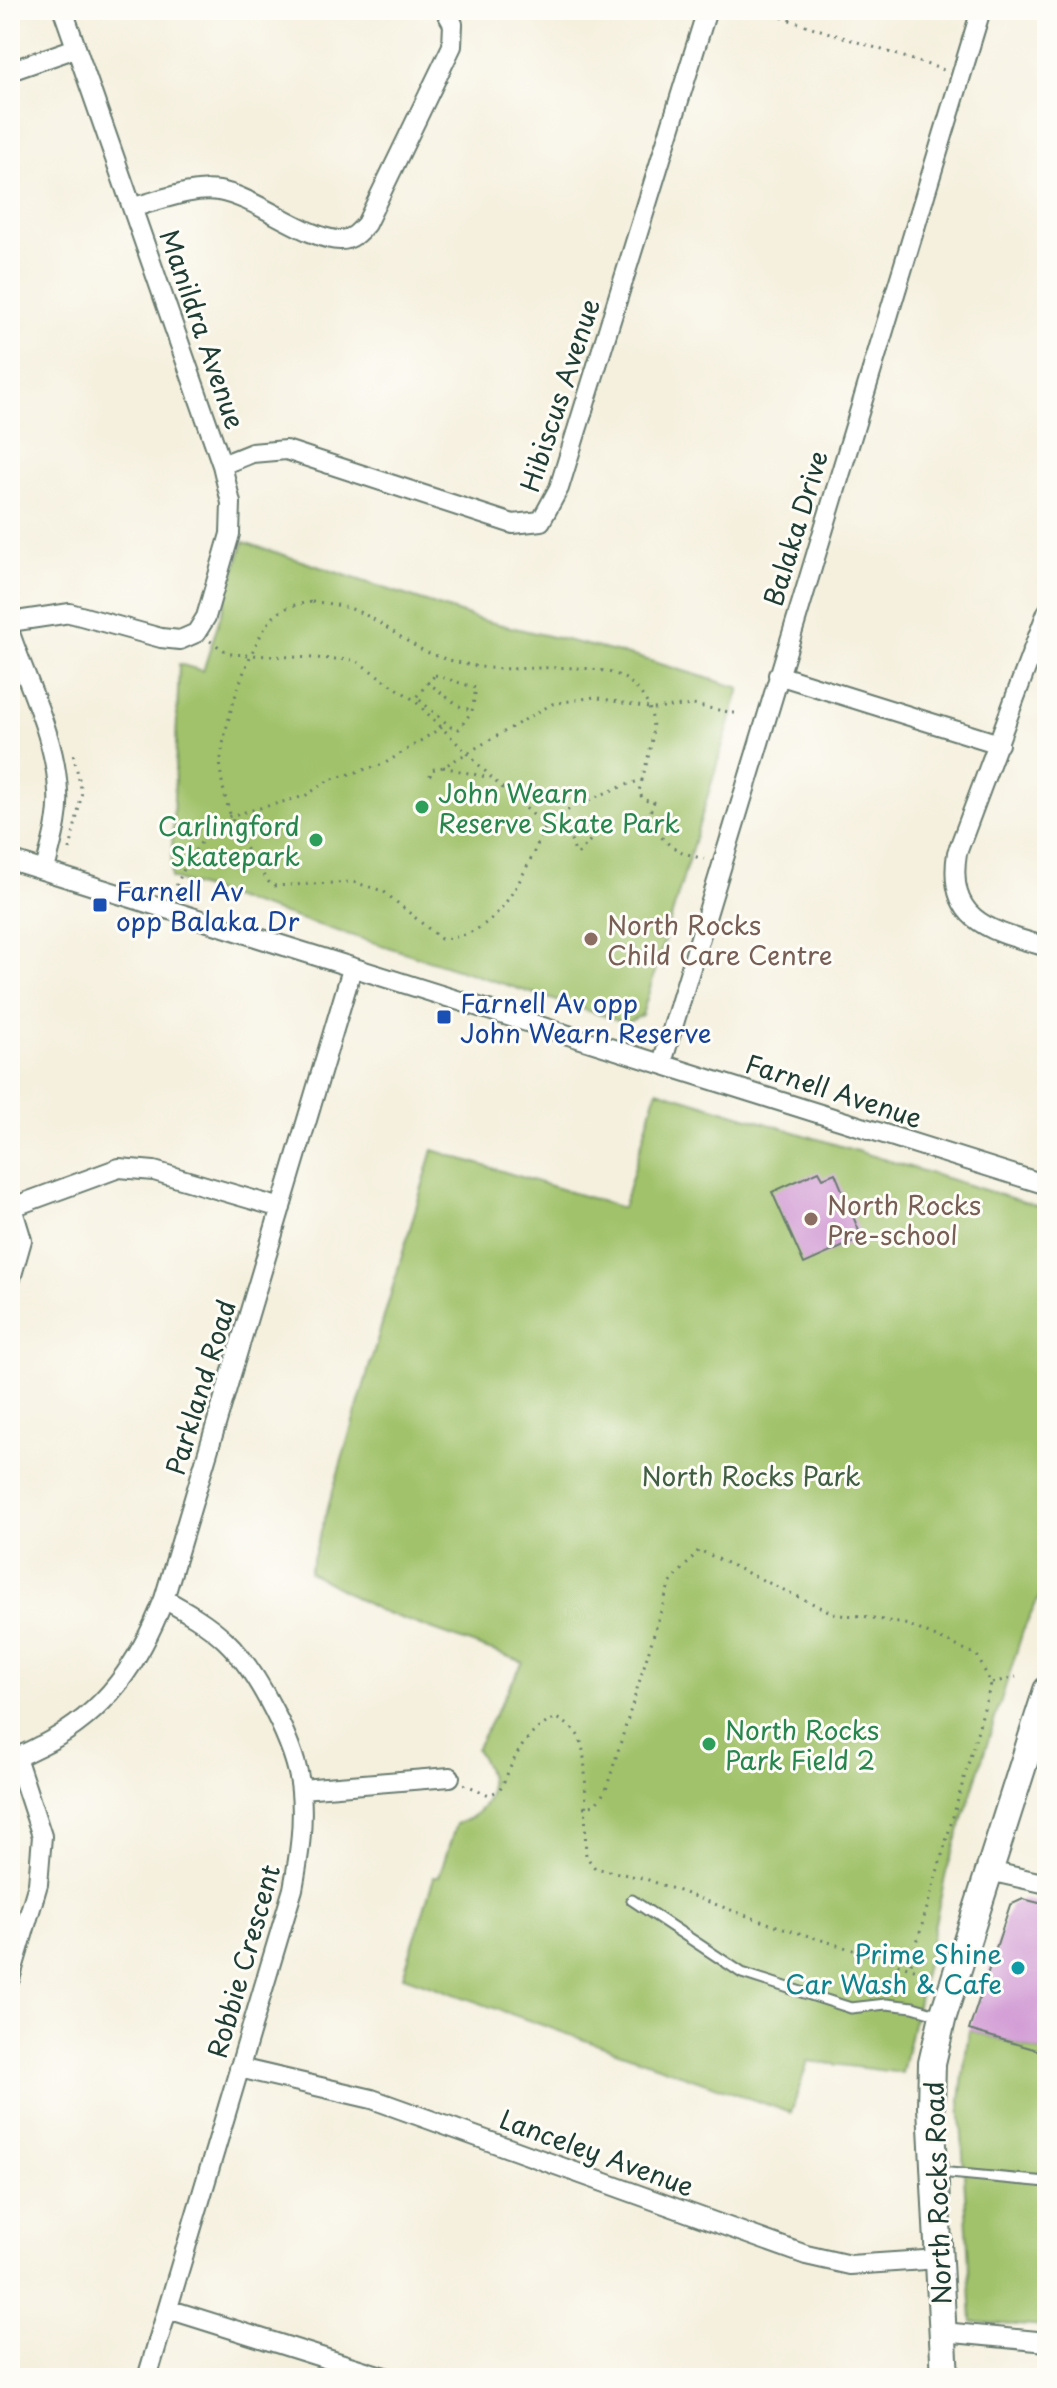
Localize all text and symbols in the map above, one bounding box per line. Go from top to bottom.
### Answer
street label: Manildra Avenue [151,224,255,434]
street label: Hibiscus Avenue [509,293,609,497]
street label: Balaka Drive [753,445,837,611]
place label: John Wearn Reserve Skate Park [438,773,680,842]
marker: John Wearn Reserve Skate Park [413,798,431,816]
place label: Carlingford Skatepark [158,806,300,875]
marker: Carlingford Skatepark [307,831,325,849]
place label: Farnell Av opp Balaka Dr [116,871,299,940]
marker: Farnell Av opp Balaka Dr [91,896,109,914]
place label: North Rocks Child Care Centre [607,905,833,974]
marker: North Rocks Child Care Centre [582,930,600,948]
place label: Farnell Av opp John Wearn Reserve [460,983,712,1052]
marker: Farnell Av opp John Wearn Reserve [435,1008,453,1026]
street label: Farnell Avenue [741,1043,927,1137]
place label: North Rocks Pre-school [827,1185,981,1254]
marker: North Rocks Pre-school [802,1210,820,1228]
street label: Parkland Road [155,1295,245,1479]
park label: North Rocks Park [641,1456,861,1495]
place label: North Rocks Park Field 2 [725,1710,879,1779]
marker: North Rocks Park Field 2 [700,1735,718,1753]
street label: Robbie Crescent [197,1860,289,2062]
place label: Prime Shine Car Wash & Cafe [785,1934,1002,2003]
marker: Prime Shine Car Wash & Cafe [1009,1959,1027,1977]
street label: North Rocks Road [914,2081,960,2305]
street label: Lanceley Avenue [494,2099,700,2205]

